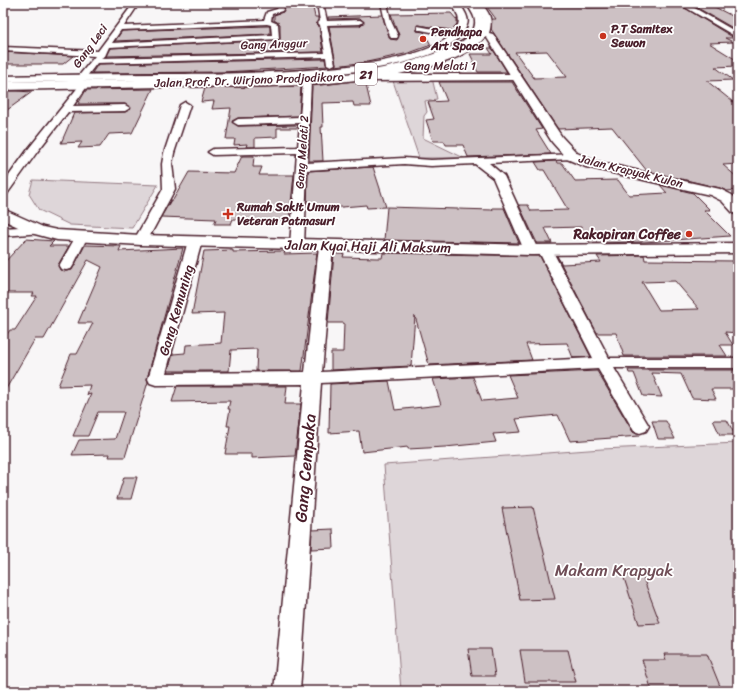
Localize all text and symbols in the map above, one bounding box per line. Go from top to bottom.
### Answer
place label: P.T Samitex Sewon [610,18,673,54]
street label: Gang Leci [66,19,114,73]
place label: Pendhapa Art Space [430,21,485,57]
marker: P.T Samitex Sewon [598,31,608,41]
street label: Gang Anggur [240,32,309,56]
marker: Pendhapa Art Space [418,34,428,44]
street label: Gang Melati 1 [404,55,476,77]
road number: 21 [355,63,377,85]
street label: Jalan Prof. Dr. Wirjono Prodjodikoro [153,66,344,94]
street label: Gang Melati 2 [288,114,316,189]
street label: Jalan Krapyak Kulon [576,147,686,195]
place label: Rumah Sakit Umum Veteran Patmasuri [236,196,340,232]
marker: Rumah Sakit Umum Veteran Patmasuri [222,208,234,220]
place label: Rakopiran Coffee [573,222,682,247]
marker: Rakopiran Coffee [684,229,694,239]
street label: Jalan Kyai Haji Ali Maksum [284,233,452,260]
street label: Gang Kemuning [152,262,201,359]
street label: Gang Cempaka [285,412,325,523]
park label: Makam Krapyak [555,555,673,585]

